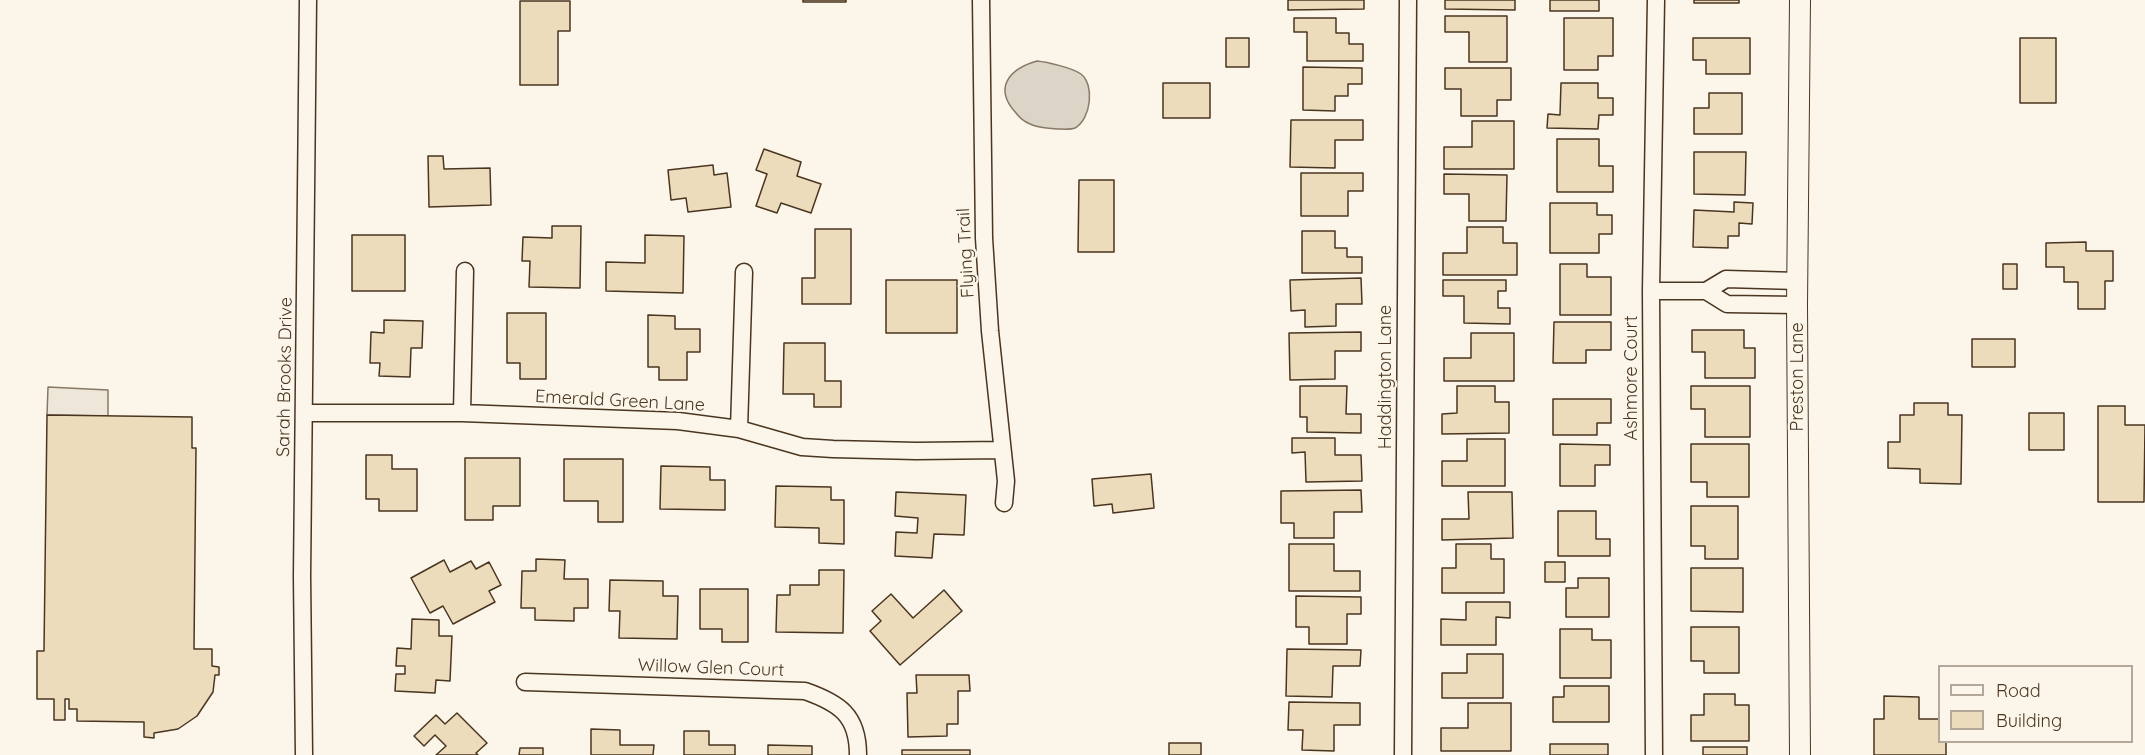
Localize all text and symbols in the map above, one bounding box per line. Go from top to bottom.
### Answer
street label: Flying Trail [953,207,979,299]
street label: Sarah Brooks Drive [273,297,297,457]
street label: Haddington Lane [1375,305,1397,449]
street label: Ashmore Court [1621,315,1643,441]
street label: Preston Lane [1787,322,1809,432]
street label: Emerald Green Lane [535,386,705,416]
street label: Willow Glen Court [637,655,785,681]
legend [1938,665,2133,743]
text: Road [1996,679,2041,702]
text: Building [1996,709,2062,732]

